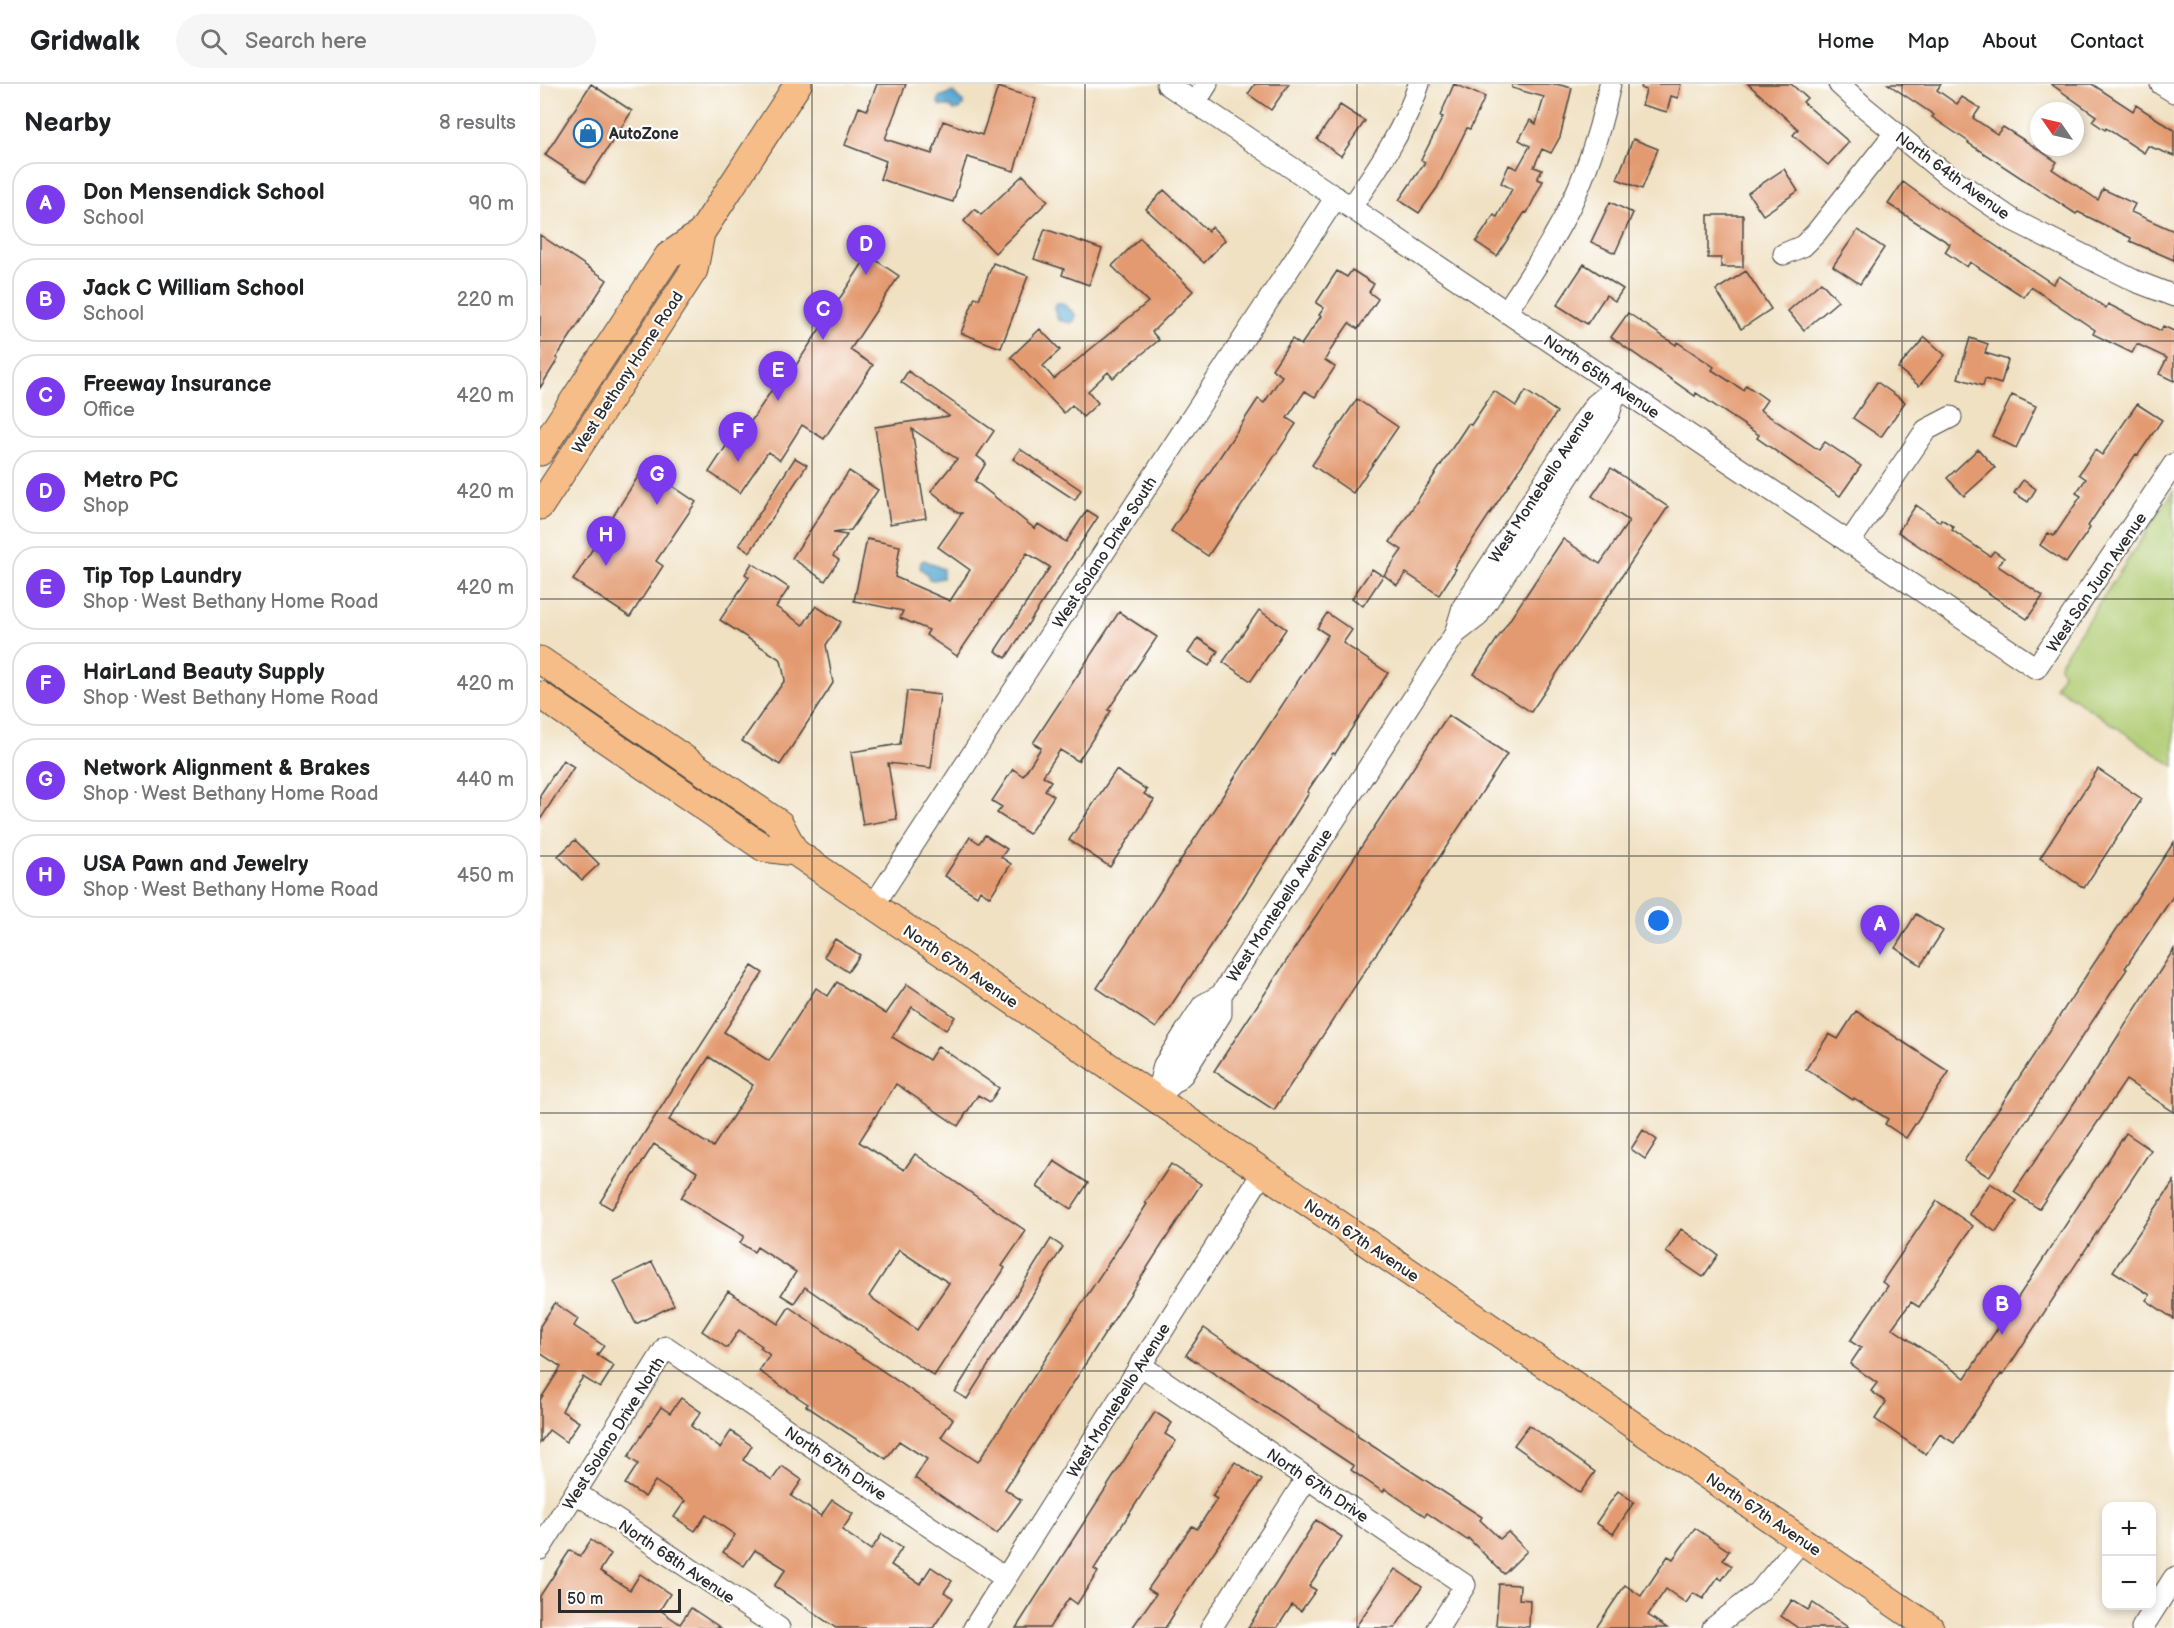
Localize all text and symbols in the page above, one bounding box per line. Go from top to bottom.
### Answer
search box [176,14,596,68]
text: Gridwalk [30,25,140,58]
icon: search [197,25,230,58]
text: Search here [245,28,367,55]
text: Home [1817,29,1874,54]
text: Map [1907,29,1949,54]
text: About [1982,29,2037,54]
text: Contact [2070,29,2144,54]
north arrow [2030,102,2084,156]
text: Nearby [24,108,111,139]
text: 8 results [439,111,516,135]
shop icon: AutoZone [572,117,604,149]
place label: AutoZone [608,125,679,144]
street label: North 64th Avenue [1891,128,2013,224]
text: Don Mensendick School [83,179,324,206]
text: A [39,192,52,216]
text: 90 m [469,192,514,216]
text: School [83,206,144,230]
pin: D [846,226,886,275]
text: Jack C William School [83,275,304,302]
text: B [38,288,53,312]
text: 220 m [457,288,514,312]
street label: West Bethany Home Road [569,288,688,458]
pin: C [804,290,842,340]
text: School [83,302,144,326]
street label: North 65th Avenue [1540,331,1663,423]
pin: E [758,352,798,401]
text: Freeway Insurance [83,371,271,398]
text: C [38,384,53,408]
text: 420 m [456,384,514,408]
text: Office [83,398,135,422]
street label: West Montebello Avenue [1486,406,1599,567]
pin: F [718,412,758,462]
pin: G [638,456,676,505]
text: Metro PC [83,467,178,494]
street label: West Solano Drive South [1049,473,1161,632]
text: D [39,480,52,504]
text: 420 m [456,480,514,504]
text: Shop [83,494,129,518]
street label: West San Juan Avenue [2043,509,2151,656]
pin: H [586,516,626,566]
text: Tip Top Laundry [83,563,242,590]
text: E [39,576,52,600]
text: 420 m [456,576,514,600]
text: Shop · West Bethany Home Road [83,590,378,614]
text: HairLand Beauty Supply [83,659,324,686]
text: F [39,672,52,696]
text: 420 m [456,672,514,696]
text: Shop · West Bethany Home Road [83,686,378,710]
text: Network Alignment & Brakes [83,755,370,782]
text: G [38,768,53,792]
text: 440 m [456,768,514,792]
text: Shop · West Bethany Home Road [83,782,378,806]
street label: West Montebello Avenue [1224,825,1337,986]
text: USA Pawn and Jewelry [83,851,308,878]
text: H [38,864,53,888]
text: 450 m [457,864,514,888]
text: Shop · West Bethany Home Road [83,878,378,902]
your location [1644,906,1673,935]
pin: A [1860,906,1900,955]
street label: North 67th Avenue [899,922,1022,1013]
street label: North 67th Avenue [1300,1196,1423,1287]
pin: B [1982,1286,2022,1335]
street label: West Montebello Avenue [1064,1320,1175,1482]
street label: West Solano Drive North [559,1354,669,1514]
street label: North 67th Drive [781,1423,890,1506]
street label: North 67th Drive [1263,1445,1372,1528]
street label: North 67th Avenue [1702,1470,1825,1561]
map controls [2102,1502,2156,1610]
button: + [2102,1502,2156,1556]
street label: North 68th Avenue [614,1516,738,1608]
button: − [2102,1556,2156,1610]
scale bar [558,1586,681,1614]
text: 50 m [567,1590,603,1609]

